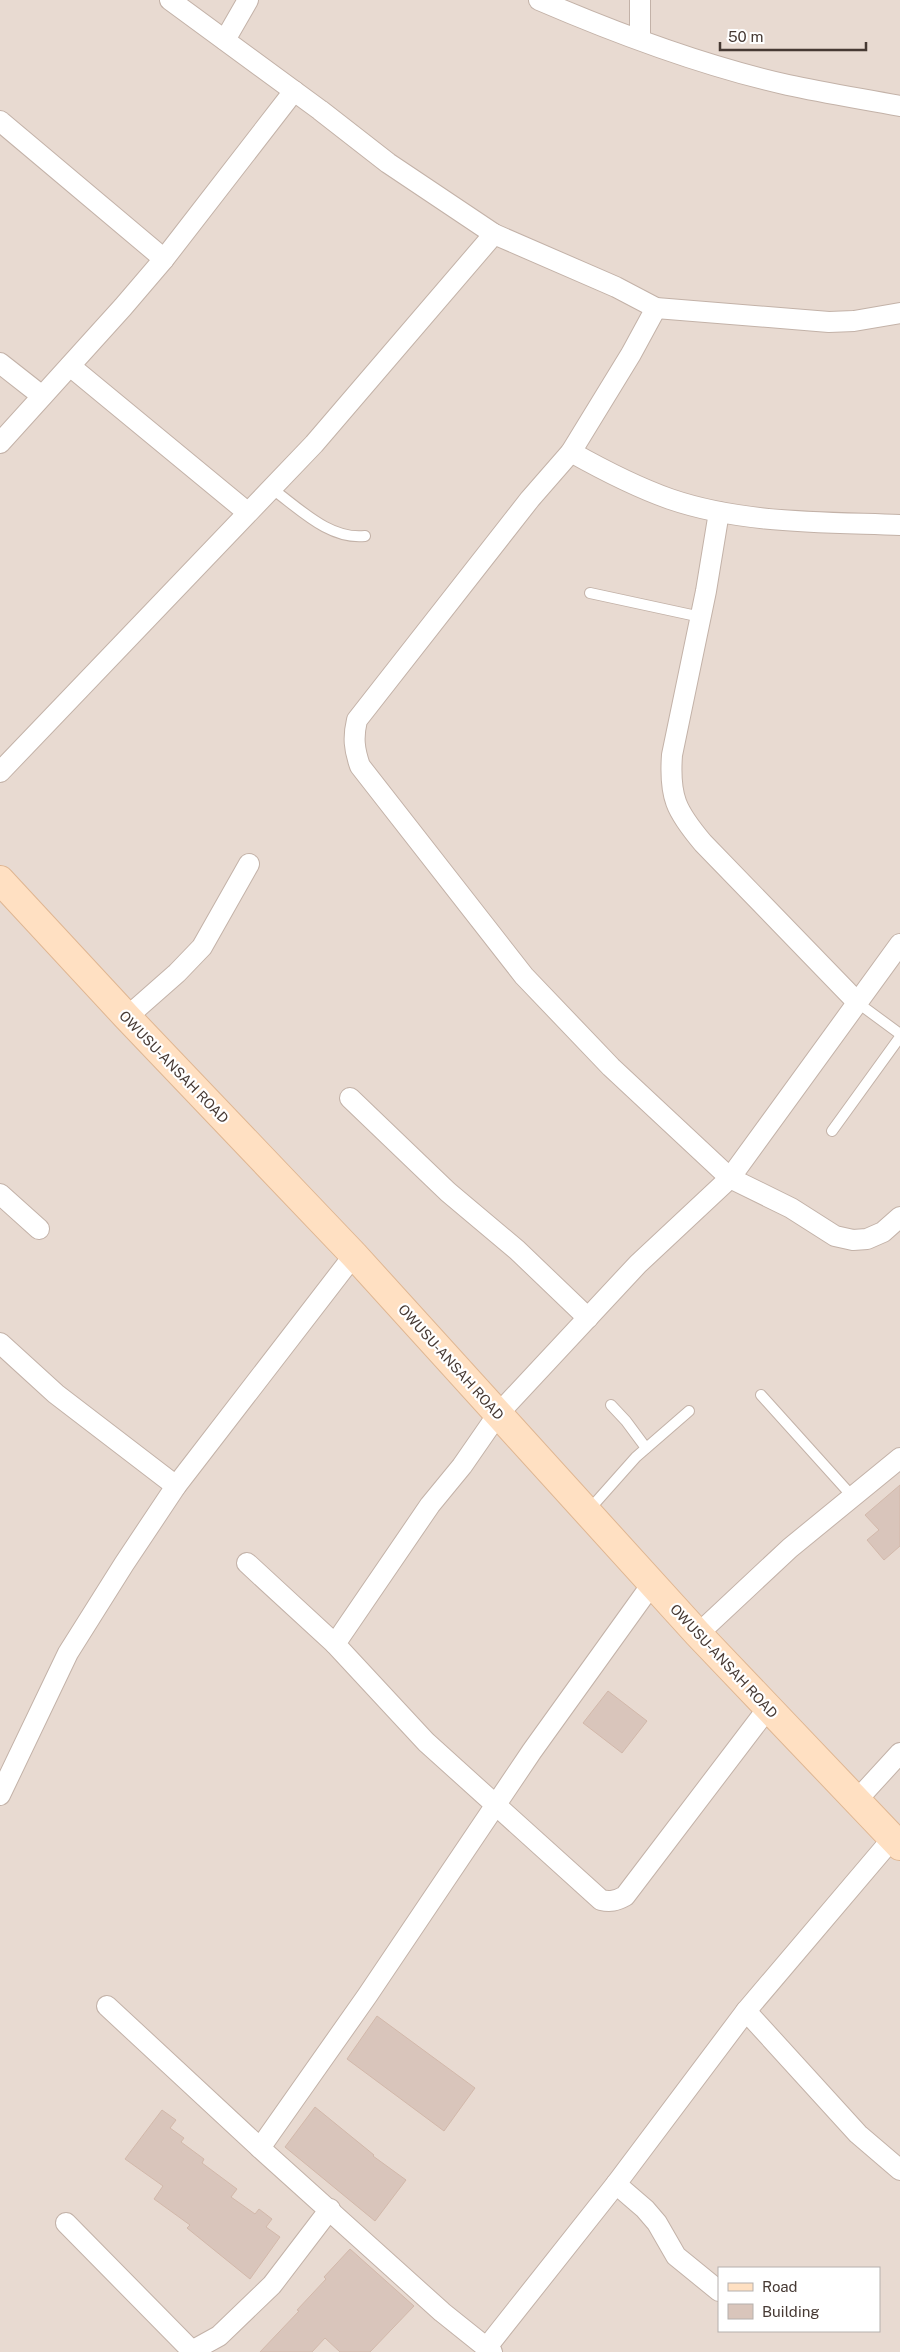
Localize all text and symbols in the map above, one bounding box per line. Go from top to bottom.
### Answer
scale bar [720,20,866,52]
text: 50 m [728,28,763,45]
street label: OWUSU-ANSAH ROAD [116,1008,232,1126]
street label: OWUSU-ANSAH ROAD [395,1301,507,1423]
street label: OWUSU-ANSAH ROAD [667,1601,781,1721]
legend [718,2267,880,2332]
text: Road [762,2278,798,2295]
text: Building [762,2303,820,2320]

